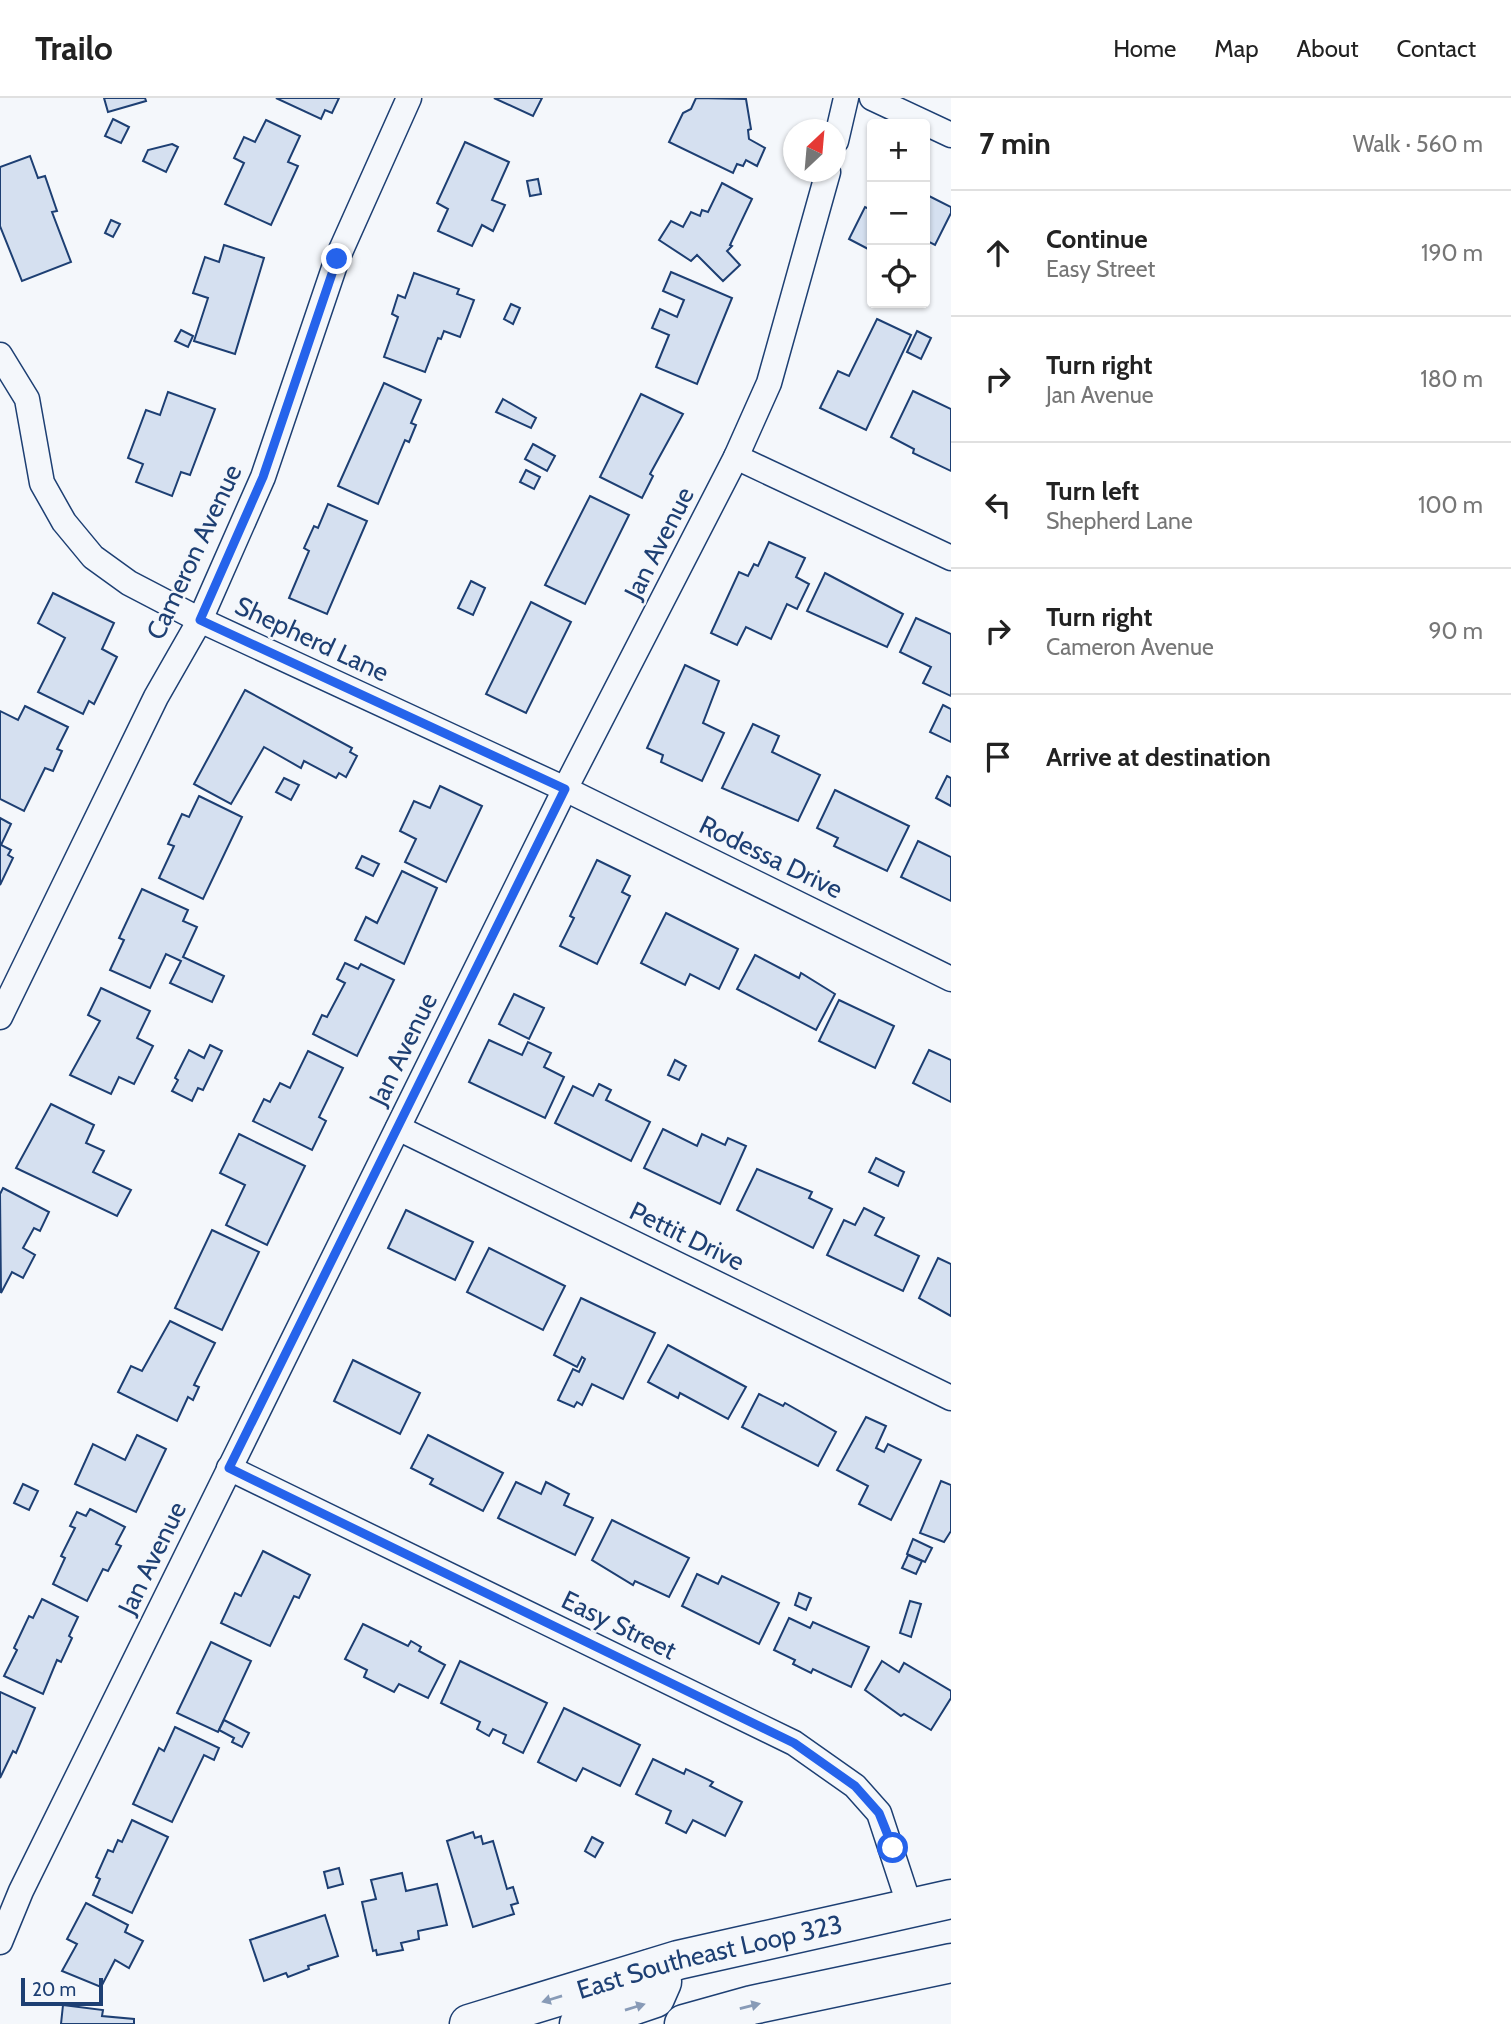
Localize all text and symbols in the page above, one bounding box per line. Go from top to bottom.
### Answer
text: Trailo [35,28,113,68]
text: Home [1113,34,1176,63]
text: Map [1214,34,1259,63]
text: About [1297,34,1359,63]
text: Contact [1397,34,1476,63]
north arrow [783,119,846,182]
map controls [867,119,930,308]
button: + [867,119,930,182]
text: 7 min [979,125,1051,162]
text: Walk · 560 m [1353,130,1483,158]
button: − [867,182,930,245]
text: Continue [1046,223,1148,255]
icon: ahead [979,234,1017,272]
text: 190 m [1421,239,1483,267]
route end [321,243,352,274]
button: locate [867,245,930,308]
text: Easy Street [1046,255,1155,283]
text: Turn right [1046,349,1152,381]
icon: right [979,360,1017,398]
text: 180 m [1420,365,1483,393]
text: Jan Avenue [1046,381,1154,409]
street label: Cameron Avenue [139,459,249,645]
text: Turn left [1046,475,1139,507]
street label: Jan Avenue [617,482,701,605]
icon: left [979,486,1017,524]
text: 100 m [1418,491,1483,519]
text: Shepherd Lane [1046,507,1193,535]
street label: Shepherd Lane [230,589,394,689]
text: Turn right [1046,601,1152,633]
icon: right [979,612,1017,650]
text: 90 m [1429,617,1483,645]
text: Cameron Avenue [1046,633,1214,661]
icon: arrive [979,738,1017,776]
text: Arrive at destination [1046,741,1271,773]
street label: Rodessa Drive [694,809,848,905]
street label: Jan Avenue [362,987,444,1112]
street label: Pettit Drive [624,1194,750,1278]
street label: Jan Avenue [111,1496,193,1621]
street label: Easy Street [557,1584,682,1667]
route start [877,1832,908,1863]
street label: East Southeast Loop 323 [573,1908,845,2006]
scale bar [21,1975,103,2007]
text: 20 m [32,1978,76,2001]
one-way arrow [542,1994,563,2004]
one-way arrow [739,2000,761,2011]
one-way arrow [624,2001,645,2011]

